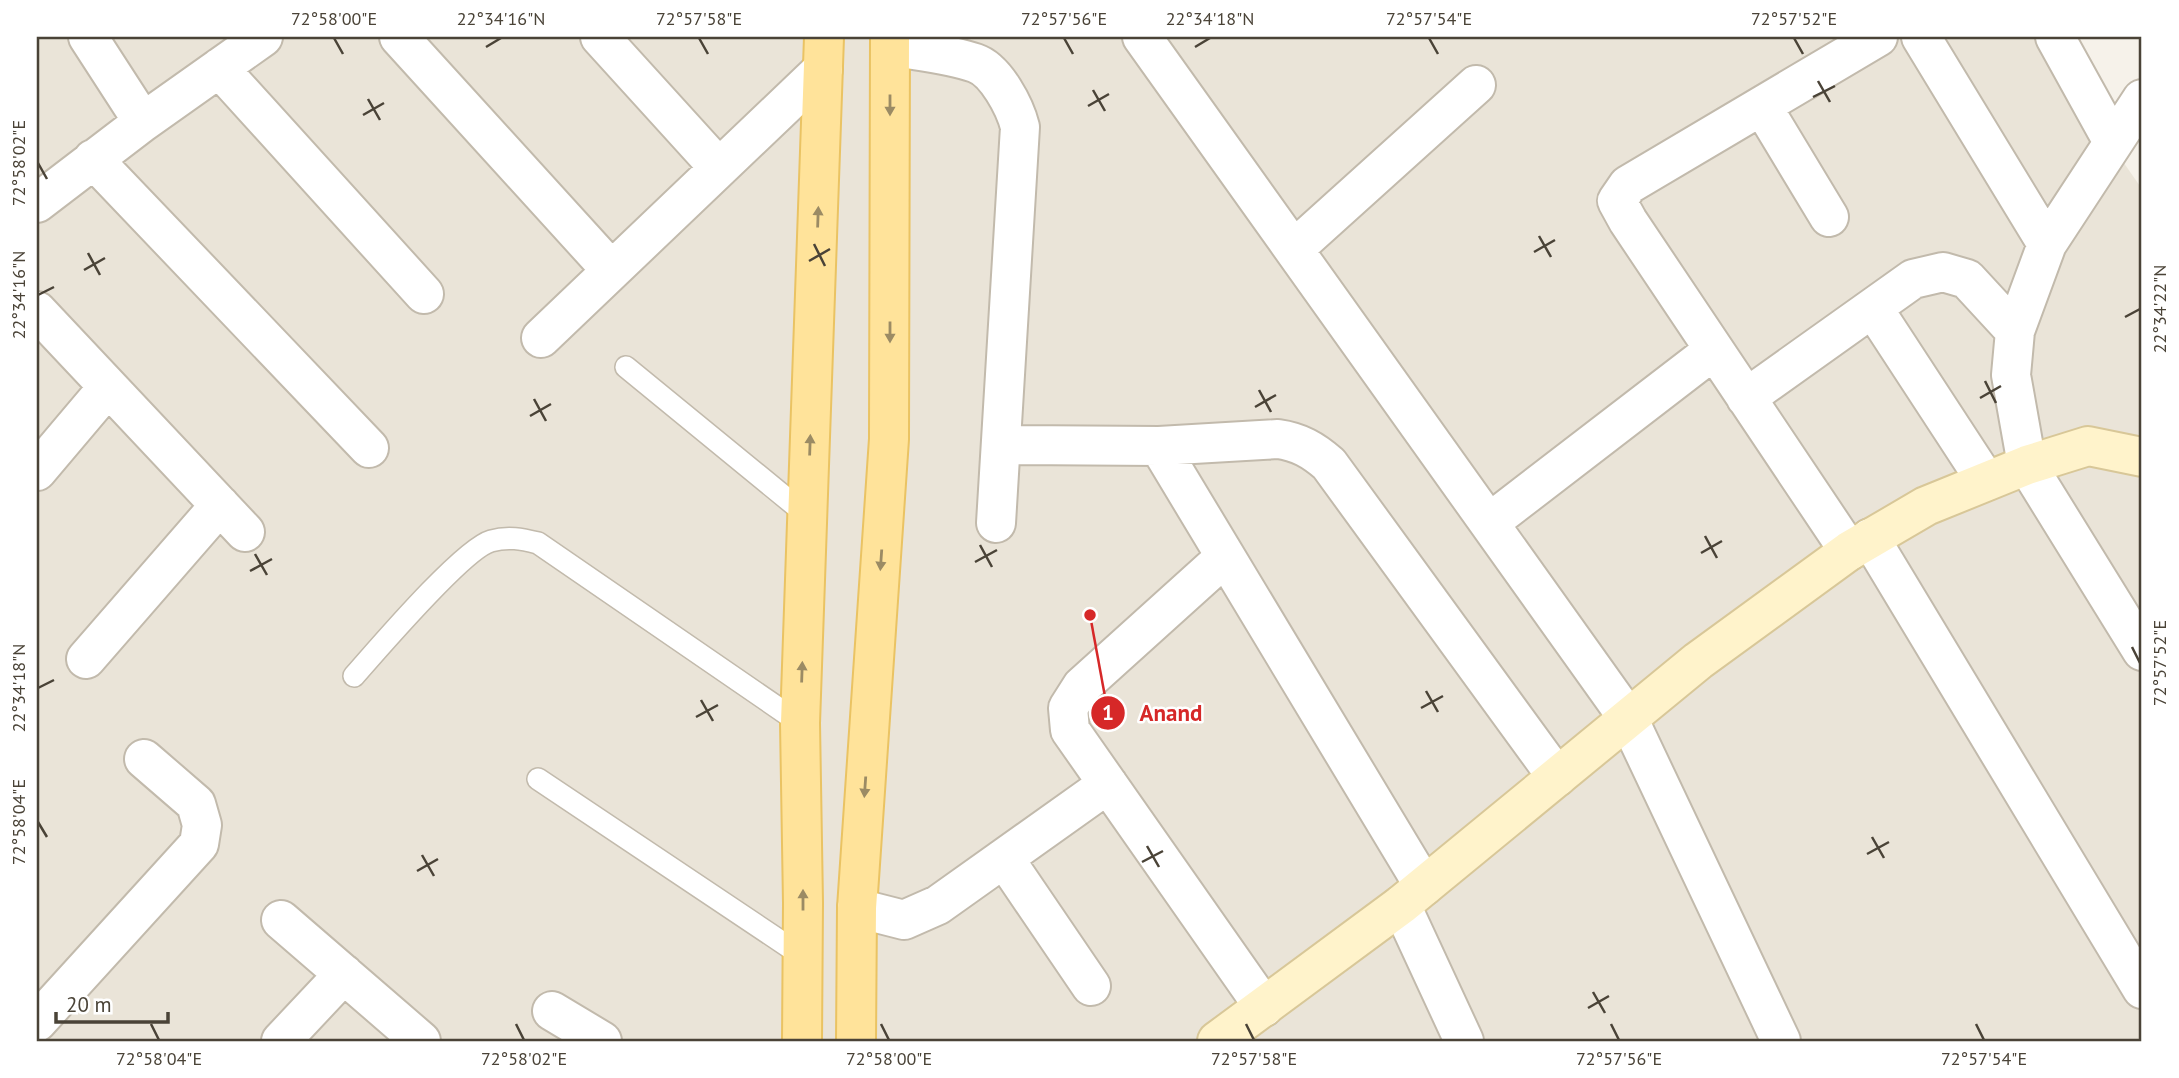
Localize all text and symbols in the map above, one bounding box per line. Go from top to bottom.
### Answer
text: 72°58'00"E [291,7,377,30]
text: 22°34'16"N [457,7,545,30]
text: 72°57'58"E [656,7,742,30]
text: 72°57'56"E [1021,7,1107,30]
text: 22°34'18"N [1166,7,1254,30]
text: 72°57'54"E [1386,7,1472,30]
text: 72°57'52"E [1751,7,1837,30]
one-way arrow [884,94,896,116]
text: 72°58'02"E [7,120,30,206]
one-way arrow [812,206,824,228]
text: 22°34'16"N [7,251,30,339]
text: 22°34'22"N [2148,265,2171,353]
one-way arrow [884,322,896,344]
one-way arrow [805,434,816,456]
one-way arrow [875,549,886,571]
text: 72°57'52"E [2148,620,2171,706]
text: 22°34'18"N [7,644,30,732]
one-way arrow [797,661,808,683]
callout: Anand [1091,691,1216,735]
text: Anand [1140,698,1202,727]
text: 1 [1102,699,1114,726]
one-way arrow [860,776,871,798]
text: 72°58'04"E [7,779,30,865]
one-way arrow [797,888,809,910]
scale bar [56,980,168,1024]
text: 20 m [66,991,112,1018]
text: 72°58'04"E [116,1047,202,1070]
text: 72°58'02"E [481,1047,567,1070]
text: 72°58'00"E [846,1047,932,1070]
text: 72°57'58"E [1211,1047,1297,1070]
text: 72°57'56"E [1576,1047,1662,1070]
text: 72°57'54"E [1941,1047,2027,1070]

